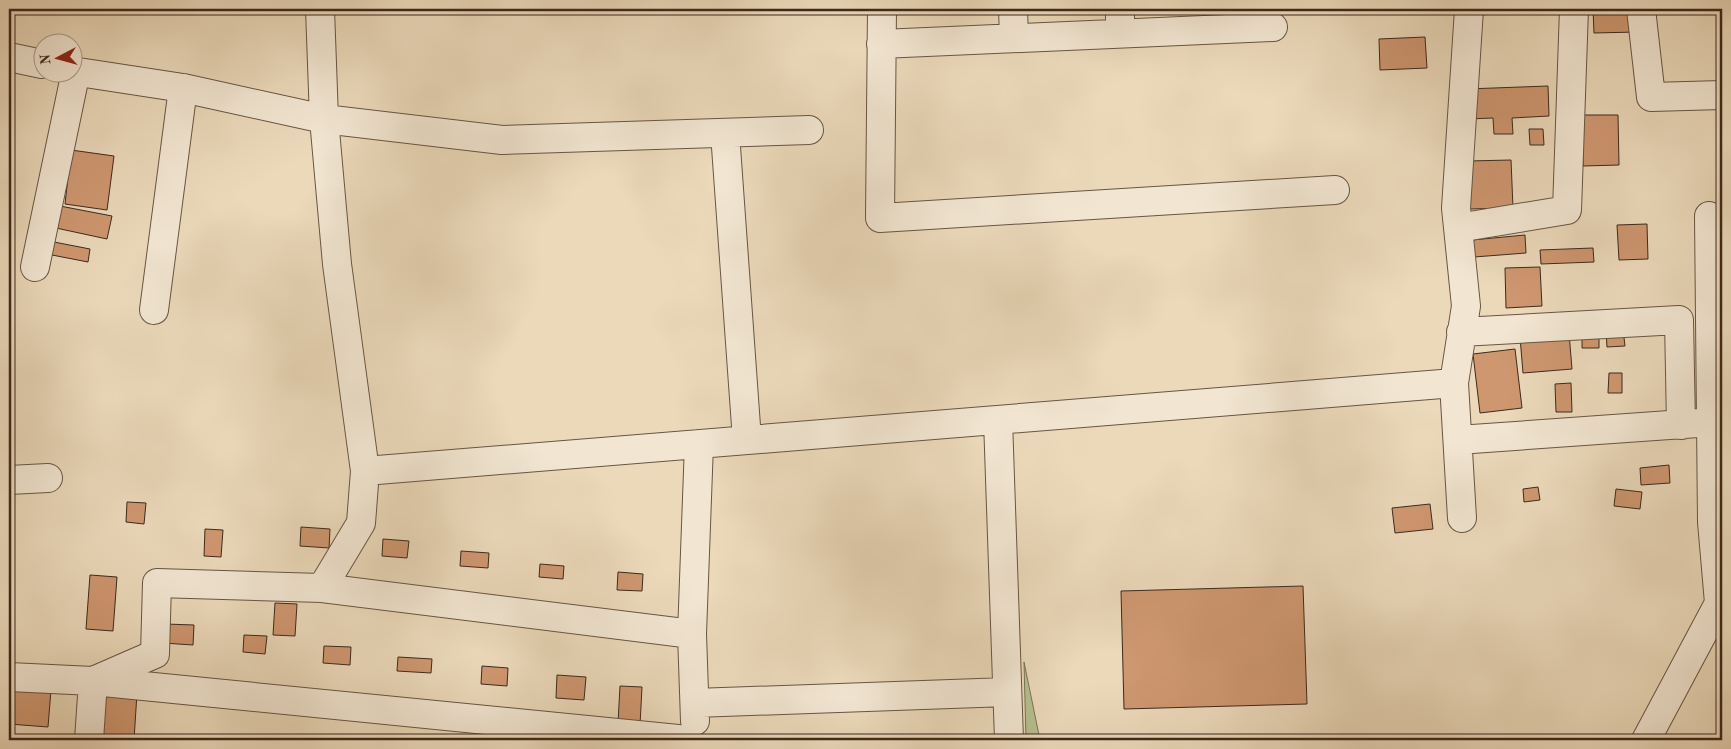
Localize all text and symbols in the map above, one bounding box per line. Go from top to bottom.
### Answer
north arrow [32,32,82,82]
text: N [39,53,54,65]

